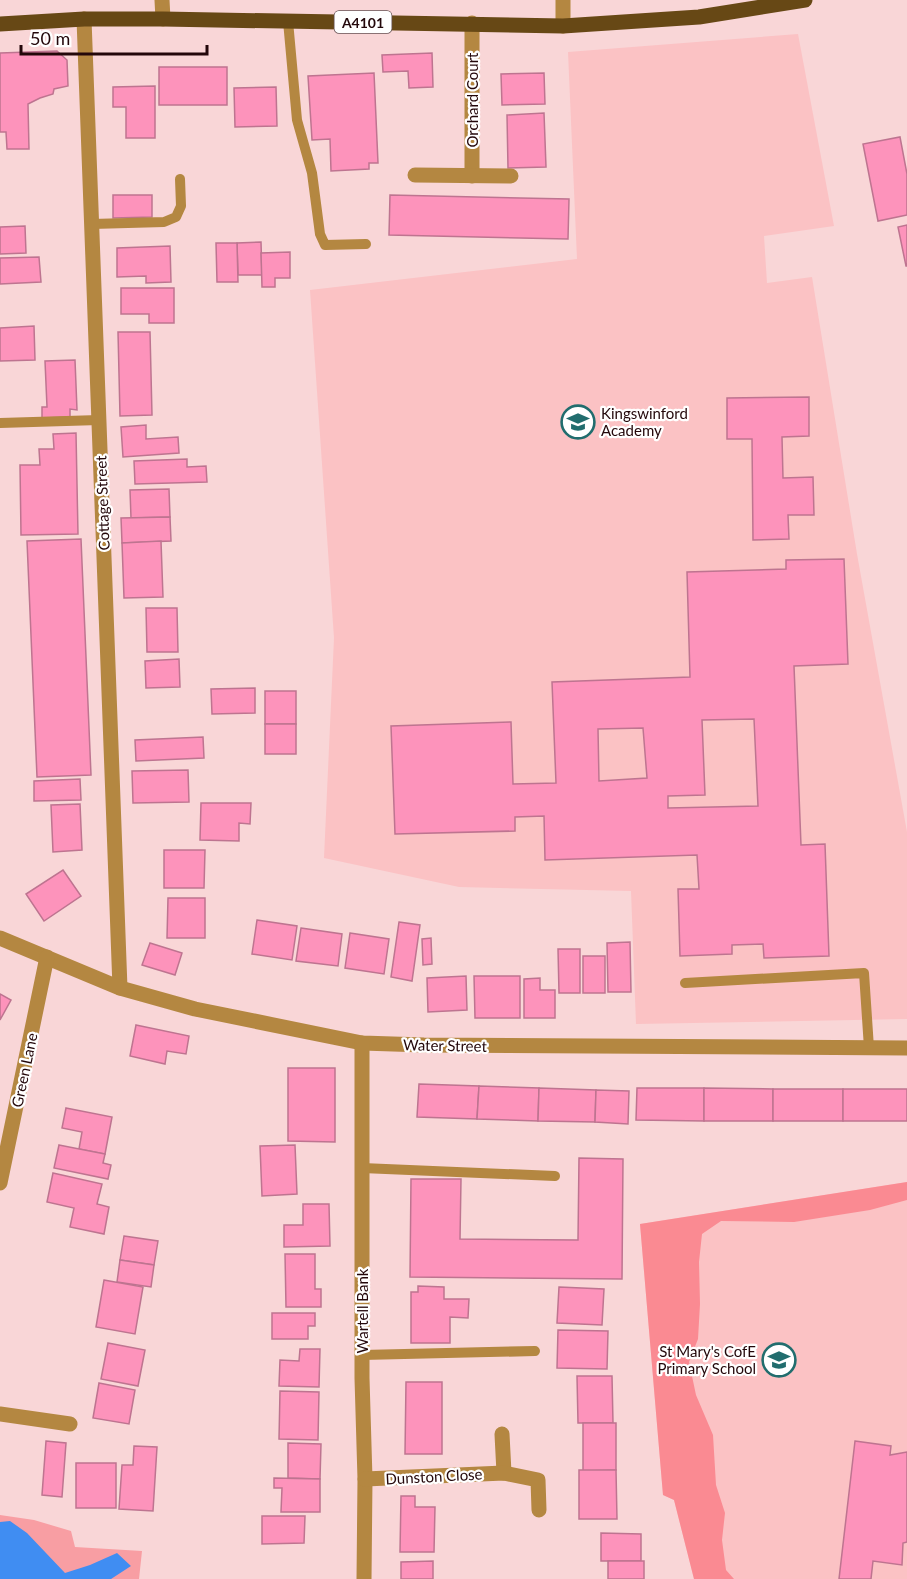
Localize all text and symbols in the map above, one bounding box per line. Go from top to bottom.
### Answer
road number: A4101 [334,11,392,33]
scale bar [21,18,207,56]
text: 50 m [30,27,70,49]
street label: Orchard Court [463,52,481,147]
school or university icon: Kingswinford Academy [560,404,596,440]
place label: Kingswinford Academy [601,404,688,439]
street label: Cottage Street [91,455,113,551]
street label: Green Lane [7,1031,41,1109]
street label: Water Street [403,1035,488,1055]
street label: Wartell Bank [353,1268,371,1353]
place label: St Mary's CofE Primary School [657,1342,756,1377]
school or university icon: St Mary's CofE Primary School [761,1342,797,1378]
street label: Dunston Close [385,1464,483,1488]

